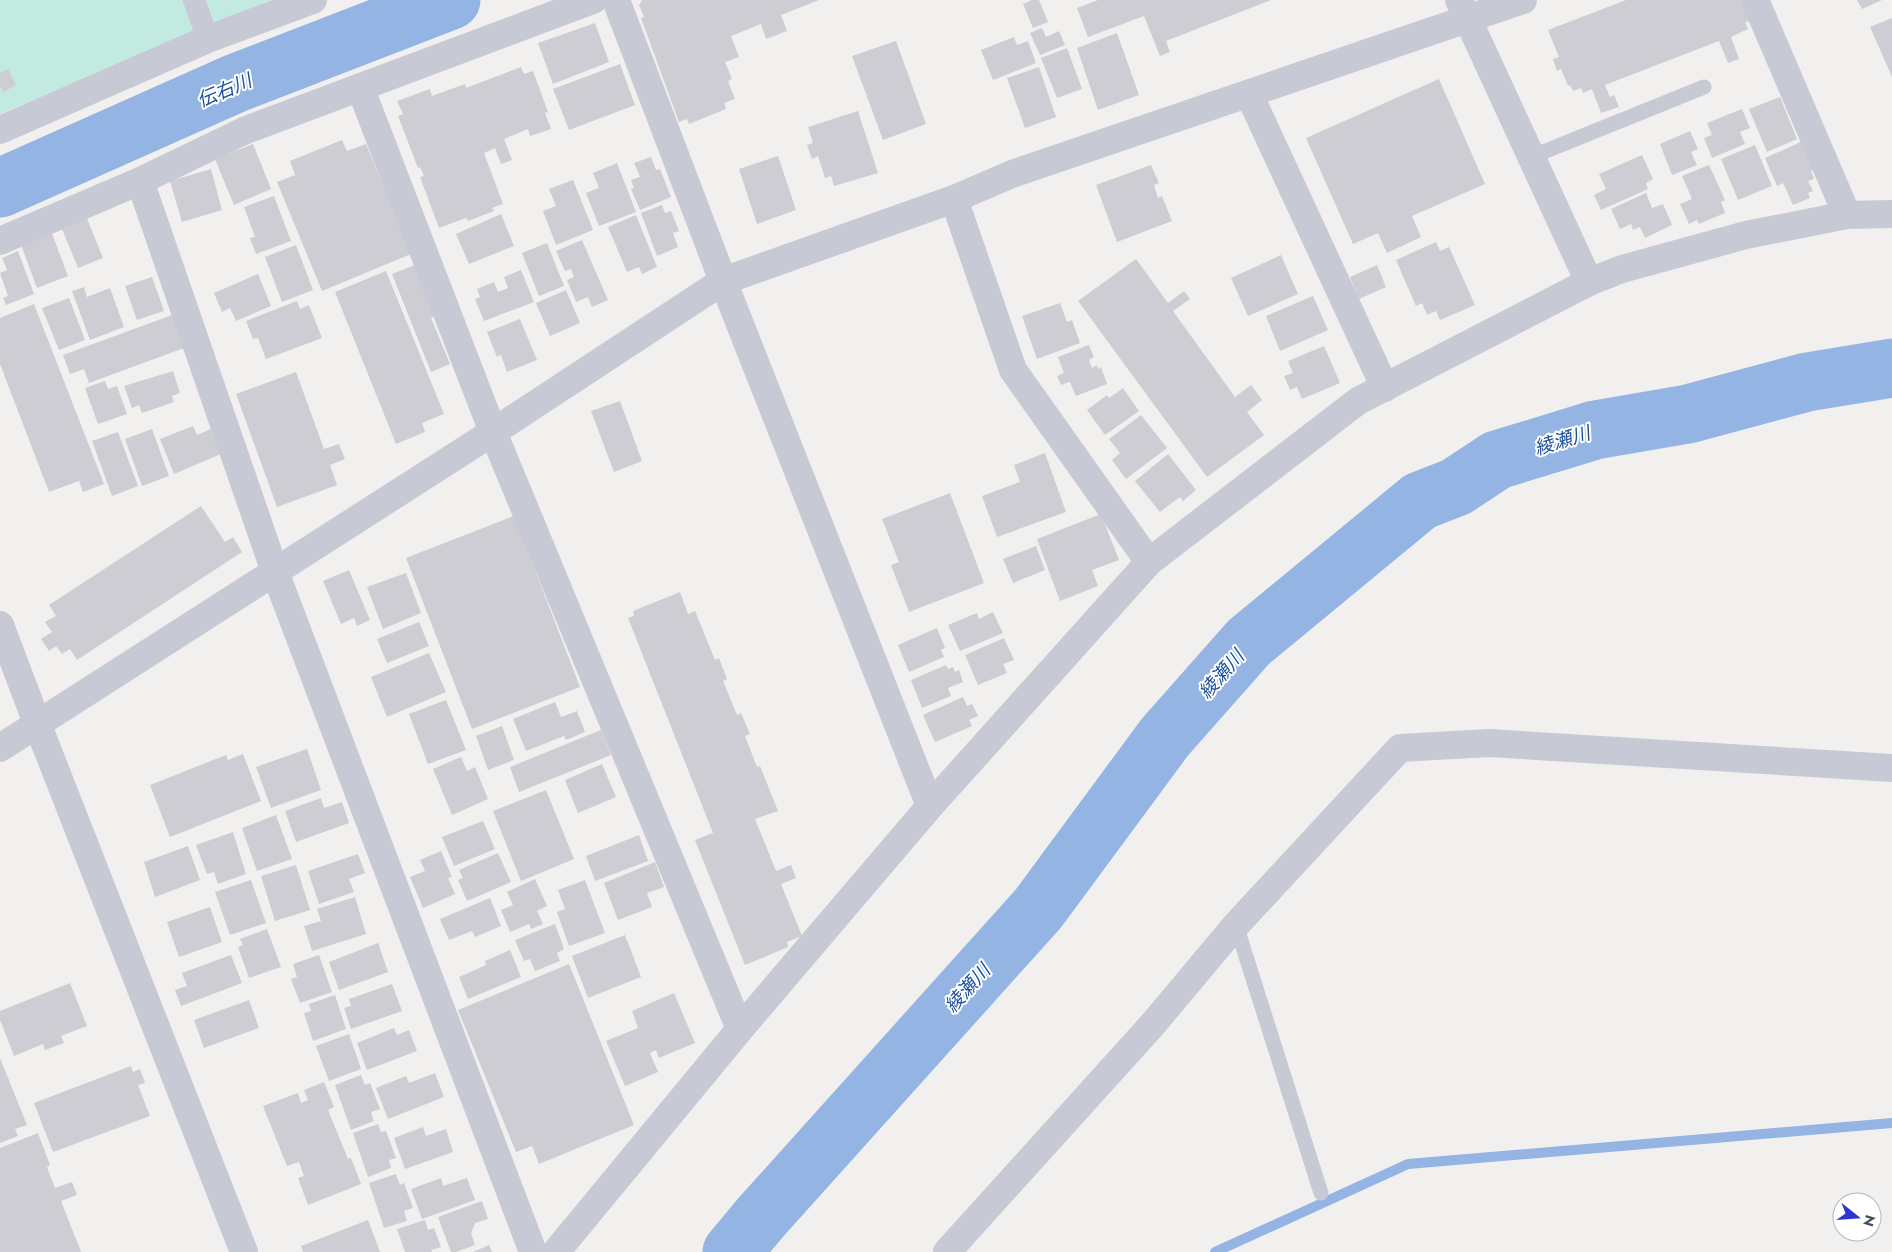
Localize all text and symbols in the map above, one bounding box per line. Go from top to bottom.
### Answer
water label: 伝右川 [193,66,258,114]
water label: 綾瀬川 [1531,419,1595,462]
water label: 綾瀬川 [1192,642,1252,705]
water label: 綾瀬川 [938,957,998,1019]
north arrow [1832,1192,1882,1242]
text: N [1858,1213,1881,1229]

